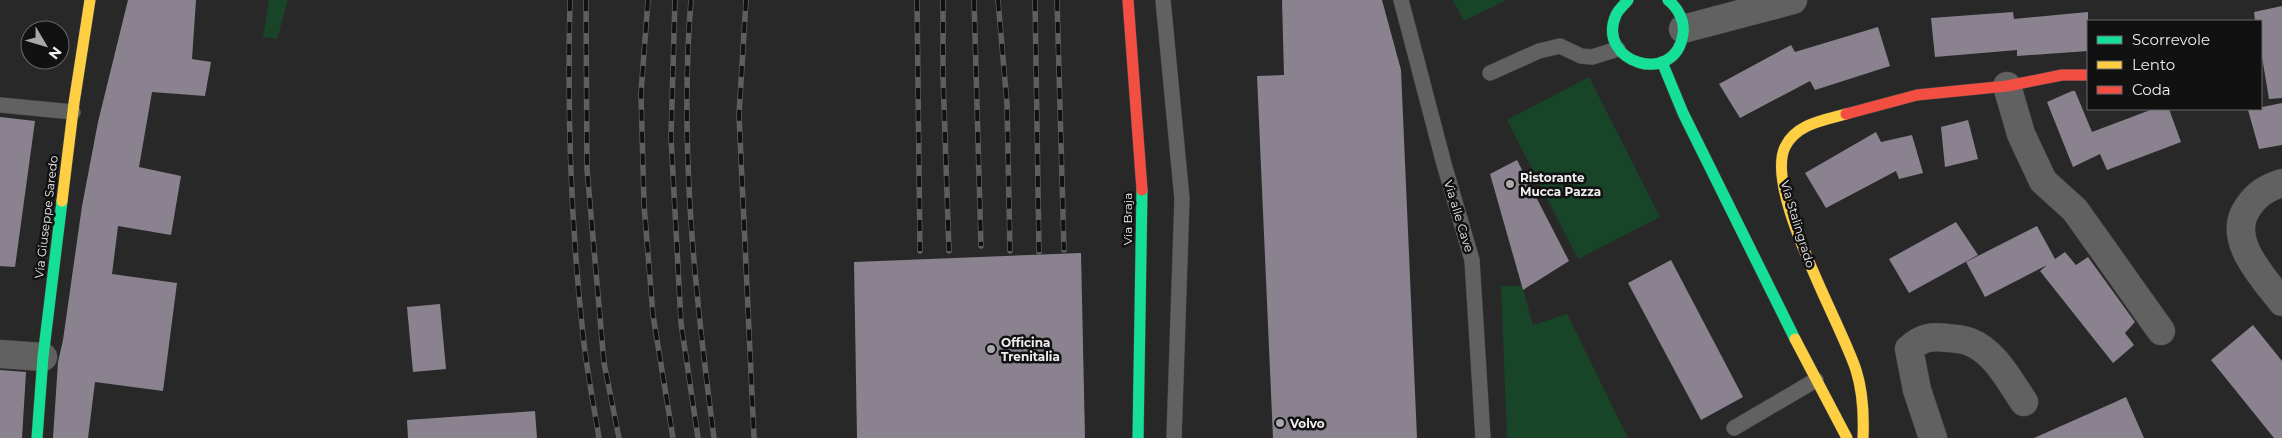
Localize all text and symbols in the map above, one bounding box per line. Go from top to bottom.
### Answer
north arrow [20,20,70,70]
legend [2087,20,2262,110]
text: Scorrevole [2132,30,2210,49]
text: N [45,43,66,63]
text: Lento [2132,55,2175,74]
text: Coda [2132,80,2171,99]
street label: Via Giuseppe Saredo [31,155,61,279]
place label: Ristorante Mucca Pazza [1520,170,1601,199]
street label: Via alle Cave [1441,178,1477,254]
marker: Ristorante Mucca Pazza [1504,178,1516,190]
street label: Via Stalingrado [1778,179,1818,269]
street label: Via Braja [1120,193,1135,245]
place label: Officina Trenitalia [1001,335,1060,364]
marker: Officina Trenitalia [985,343,997,355]
place label: Volvo [1289,416,1325,431]
marker: Volvo [1274,417,1286,429]

